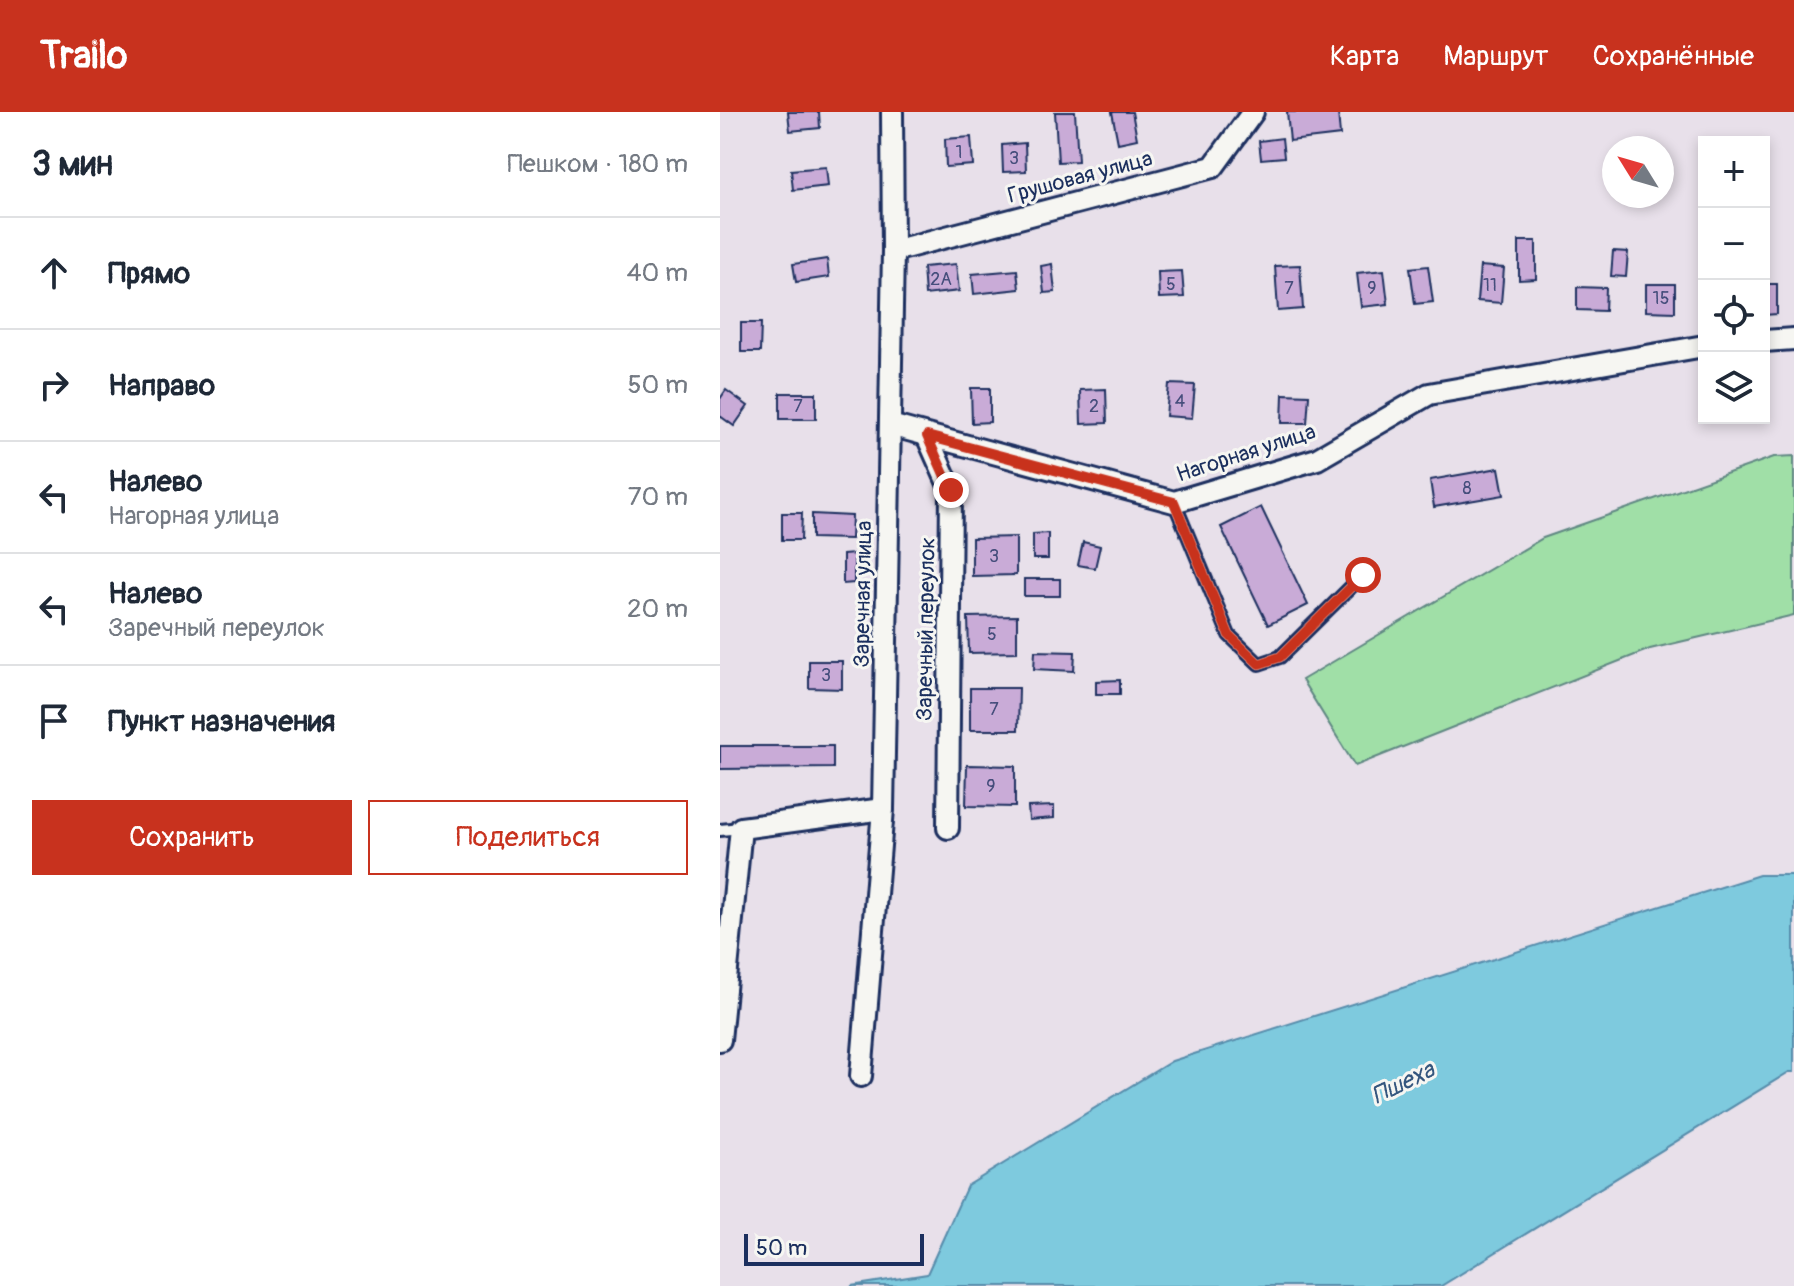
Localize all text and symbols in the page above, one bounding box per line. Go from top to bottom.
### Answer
text: Trailo [40,32,127,80]
text: Карта [1330,39,1399,74]
text: Маршрут [1443,39,1549,74]
text: Сохранённые [1593,39,1754,74]
north arrow [1602,136,1674,208]
map controls [1698,136,1770,424]
button: + [1698,136,1770,208]
house number: 1 [955,141,963,164]
text: 3 мин [32,143,113,186]
street label: Грушовая улица [1005,144,1155,210]
house number: 3 [1009,147,1019,170]
text: Пешком · 180 m [507,148,688,180]
button: − [1698,208,1770,280]
icon: ahead [32,251,76,295]
text: Прямо [108,255,190,292]
text: 40 m [626,257,688,289]
house number: 2А [930,268,952,291]
house number: 5 [1166,273,1176,296]
house number: 11 [1483,274,1497,297]
house number: 7 [1284,277,1294,300]
house number: 9 [1367,277,1377,300]
button: locate [1698,280,1770,352]
house number: 15 [1653,287,1669,310]
button: layers [1698,352,1770,424]
icon: right [32,363,76,407]
text: Направо [108,367,215,404]
text: 50 m [627,369,688,401]
house number: 4 [1175,390,1186,413]
house number: 7 [793,395,803,418]
house number: 2 [1089,395,1099,418]
street label: Нагорная улица [1173,417,1319,489]
text: Налево [108,463,202,500]
route end [933,472,969,508]
icon: left [32,475,76,519]
house number: 8 [1462,477,1472,500]
text: 70 m [628,481,688,513]
text: Нагорная улица [108,500,279,532]
street label: Заречная улица [848,520,878,668]
street label: Заречный переулок [910,537,942,721]
house number: 3 [989,545,999,568]
route start [1345,557,1381,593]
text: Налево [108,575,202,612]
icon: left [32,587,76,631]
text: 20 m [627,593,688,625]
text: Заречный переулок [108,612,325,644]
house number: 5 [987,623,997,646]
house number: 3 [821,664,831,687]
house number: 7 [989,698,999,721]
icon: arrive [32,699,76,743]
text: Пункт назначения [108,703,335,740]
house number: 9 [986,775,996,798]
button: Сохранить [32,800,352,875]
button: Поделиться [368,800,688,875]
water label: Пшеха [1367,1055,1441,1111]
scale bar [744,1230,924,1266]
text: 50 m [756,1234,807,1262]

